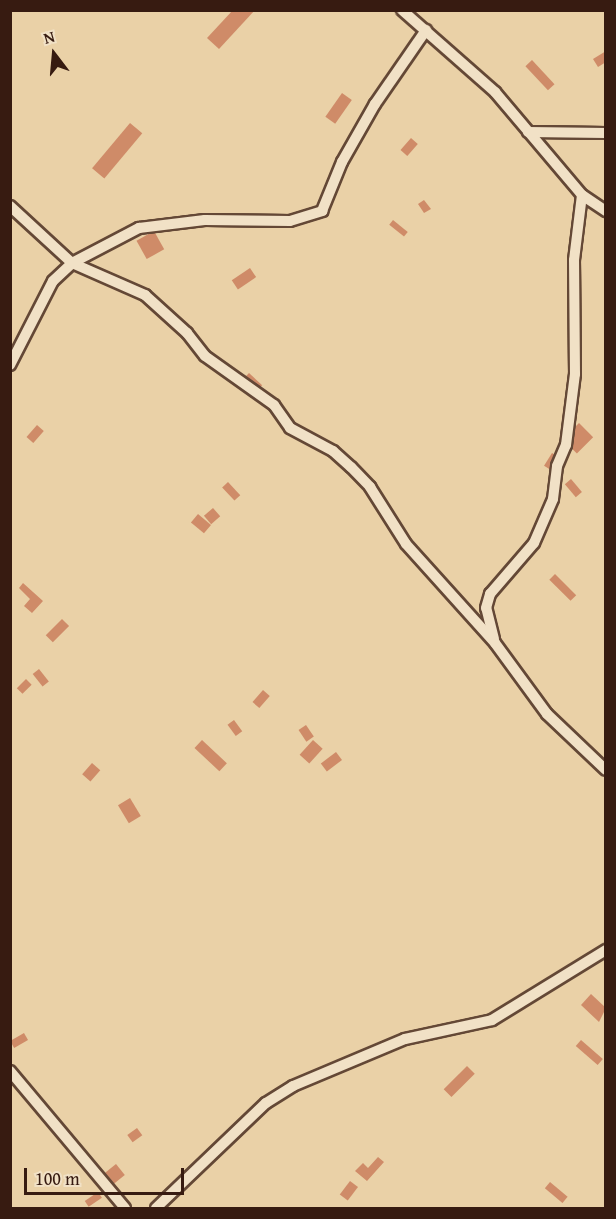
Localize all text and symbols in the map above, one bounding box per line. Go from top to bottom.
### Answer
north arrow [24,24,84,84]
text: N [41,24,57,50]
scale bar [27,1156,188,1194]
text: 100 m [35,1165,80,1192]

